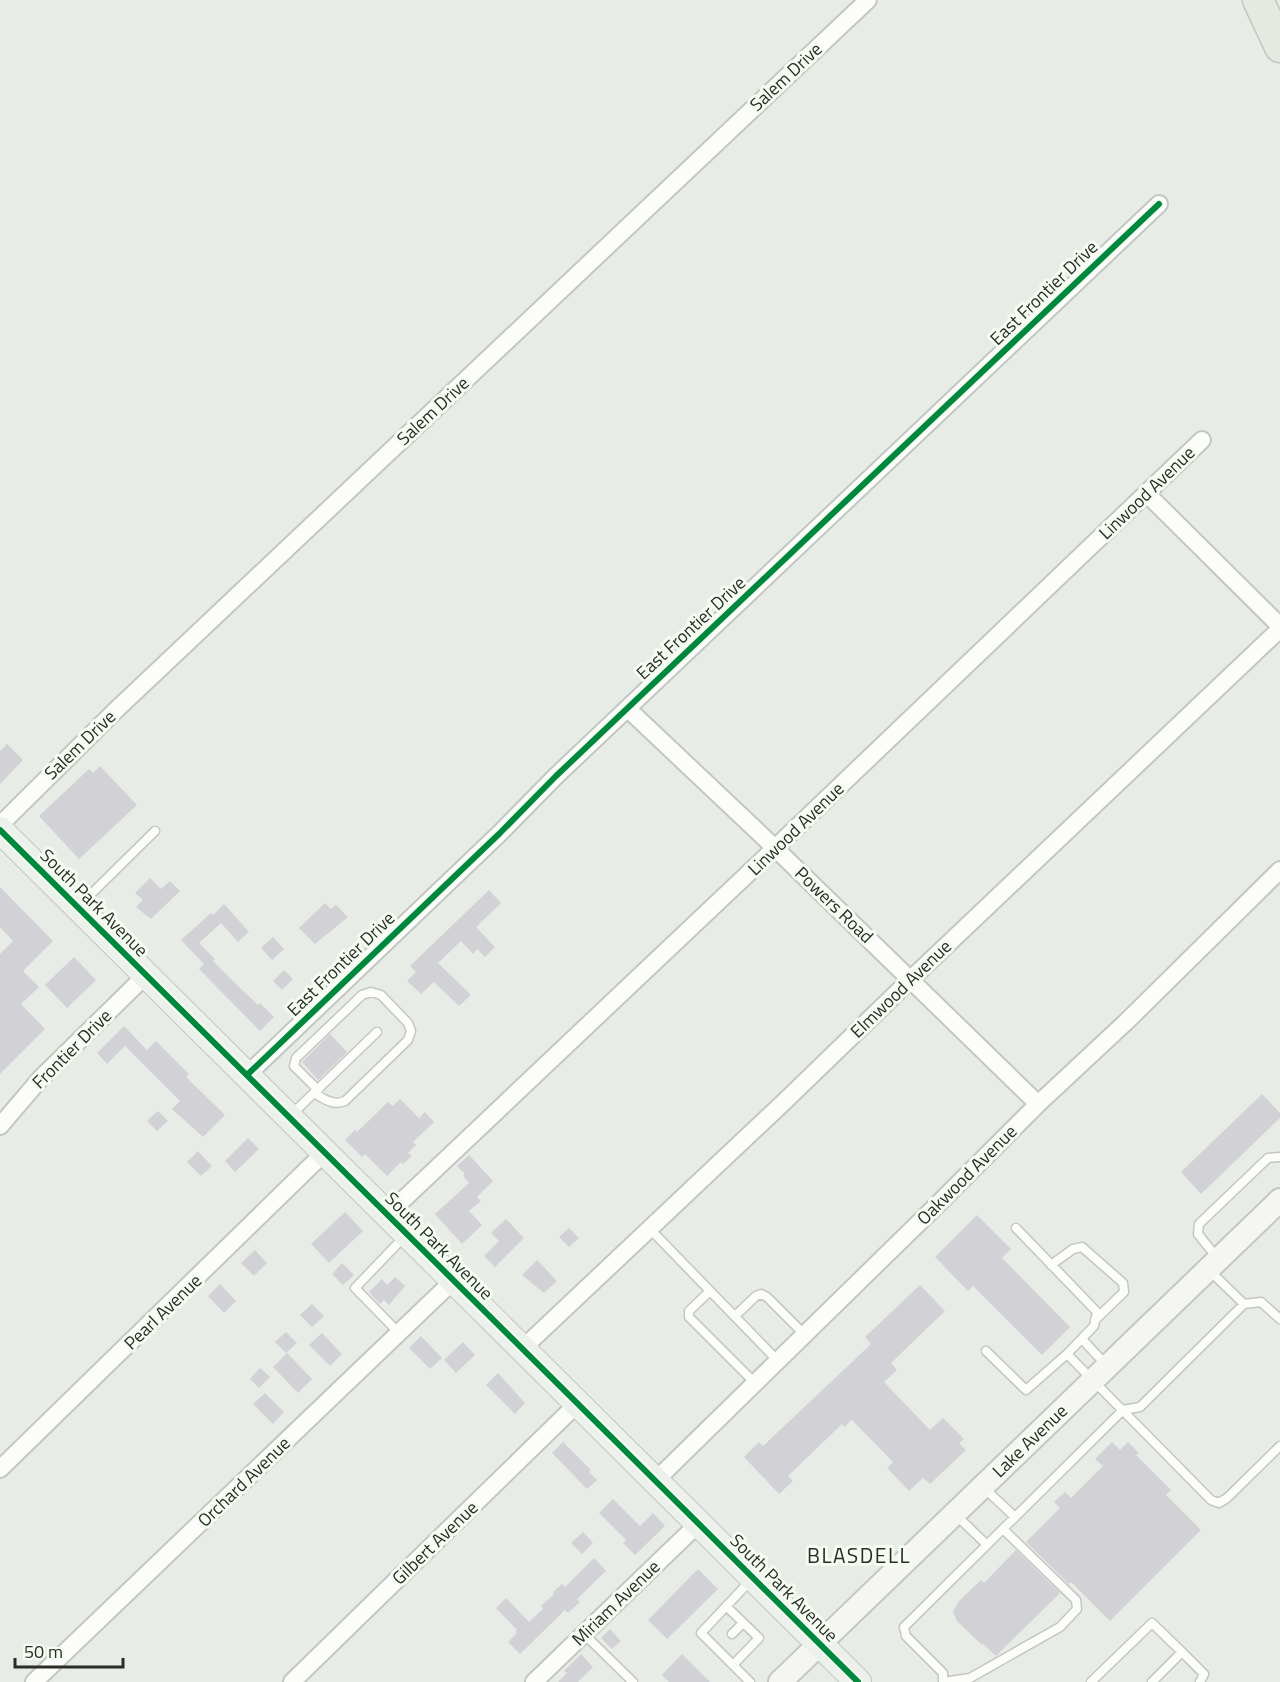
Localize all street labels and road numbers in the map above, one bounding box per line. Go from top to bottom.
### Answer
street label: Salem Drive [743,36,828,117]
street label: East Frontier Drive [984,234,1104,351]
street label: Salem Drive [390,370,475,451]
street label: Linwood Avenue [1092,440,1201,546]
street label: East Frontier Drive [630,570,751,686]
street label: Salem Drive [38,704,122,786]
street label: Linwood Avenue [741,776,850,882]
street label: South Park Avenue [34,842,155,963]
street label: Powers Road [789,860,880,949]
street label: East Frontier Drive [281,905,401,1022]
street label: Elmwood Avenue [844,933,957,1044]
street label: Frontier Drive [26,1003,118,1095]
street label: Oakwood Avenue [910,1118,1023,1231]
street label: South Park Avenue [379,1185,500,1306]
street label: Pearl Avenue [118,1267,208,1356]
street label: Lake Avenue [986,1398,1073,1483]
street label: Orchard Avenue [191,1430,296,1533]
street label: Gilbert Avenue [386,1495,484,1591]
street label: South Park Avenue [724,1527,845,1648]
street label: Miriam Avenue [565,1553,666,1652]

